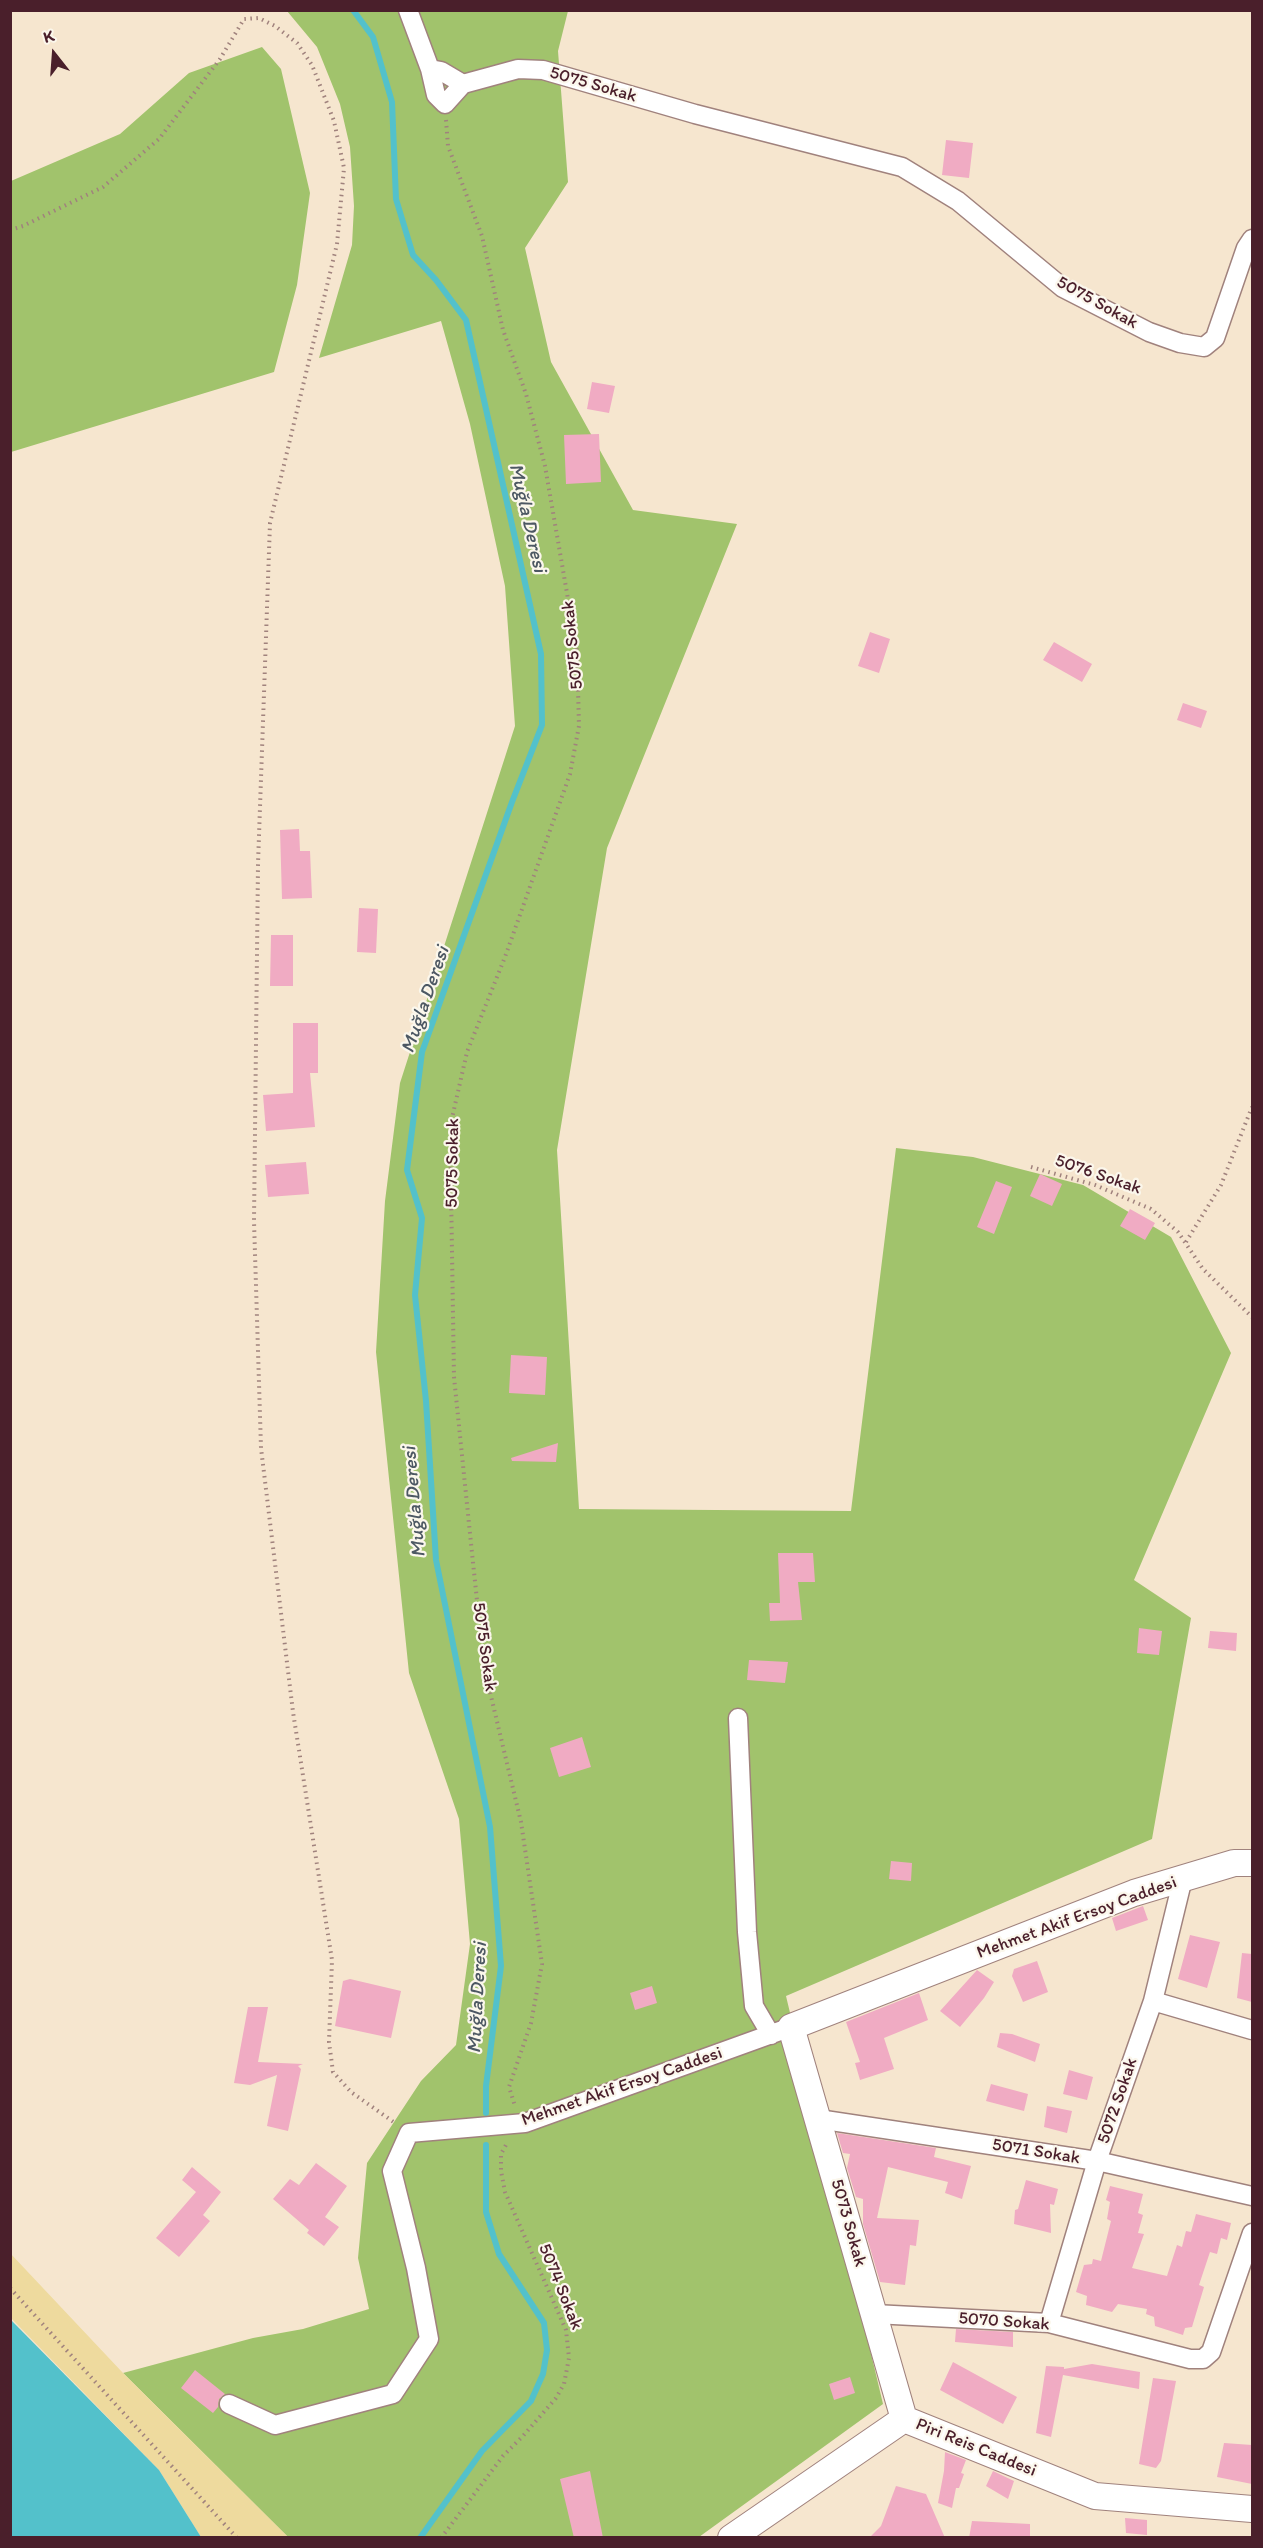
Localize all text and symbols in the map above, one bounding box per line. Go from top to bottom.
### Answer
north arrow [24,24,84,84]
text: K [41,26,56,47]
street label: 5075 Sokak [547,62,639,108]
street label: 5075 Sokak [1053,272,1141,334]
water label: Muğla Deresi [503,461,551,575]
street label: 5075 Sokak [558,599,588,691]
water label: Muğla Deresi [397,944,455,1056]
street label: 5075 Sokak [441,1118,465,1208]
street label: 5076 Sokak [1052,1150,1144,1200]
water label: Muğla Deresi [398,1446,432,1558]
street label: 5075 Sokak [467,1601,501,1693]
street label: Mehmet Akif Ersoy Caddesi [974,1872,1180,1964]
water label: Muğla Deresi [463,1942,493,2054]
street label: Mehmet Akif Ersoy Caddesi [519,2042,725,2132]
street label: 5072 Sokak [1093,2055,1143,2147]
street label: 5071 Sokak [991,2134,1081,2170]
street label: 5073 Sokak [825,2177,871,2269]
street label: 5074 Sokak [533,2241,587,2333]
street label: 5070 Sokak [958,2308,1050,2336]
street label: Piri Reis Caddesi [912,2414,1040,2482]

